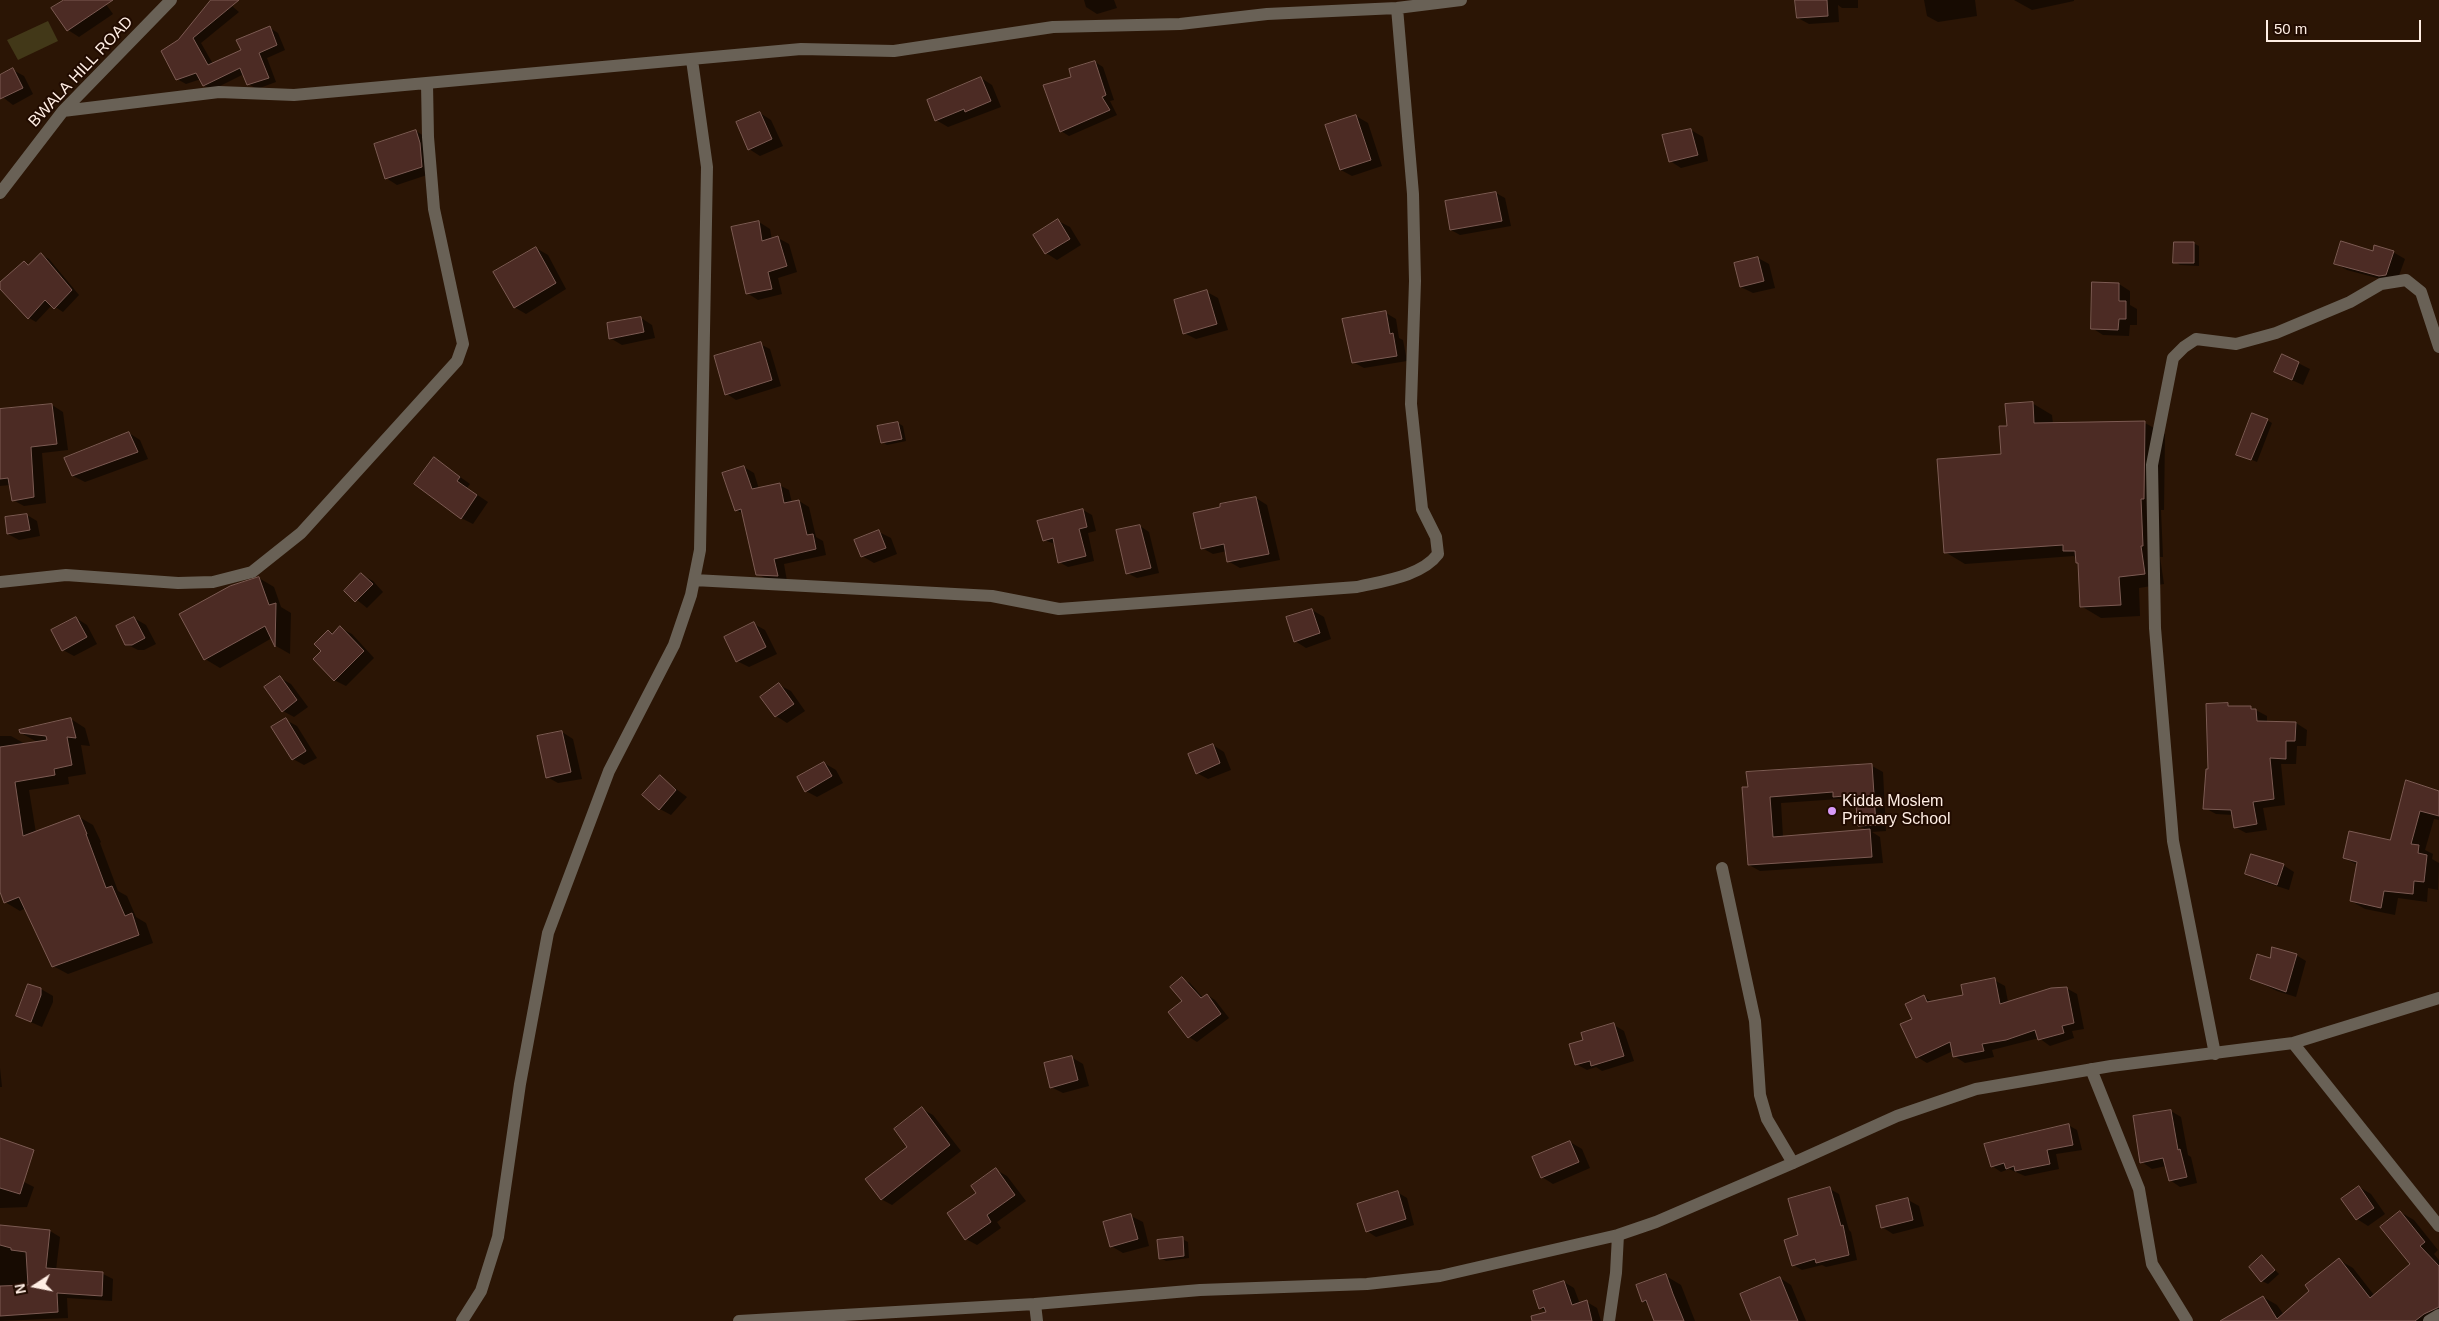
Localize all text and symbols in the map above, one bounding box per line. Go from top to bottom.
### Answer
scale bar [2269,10,2424,42]
street label: BWALA HILL ROAD [25,13,137,131]
text: 50 m [2274,20,2307,37]
place label: Kidda Moslem Primary School [1842,792,1950,830]
marker: Kidda Moslem Primary School [1826,805,1838,817]
north arrow [10,1261,60,1311]
text: N [11,1282,29,1295]

